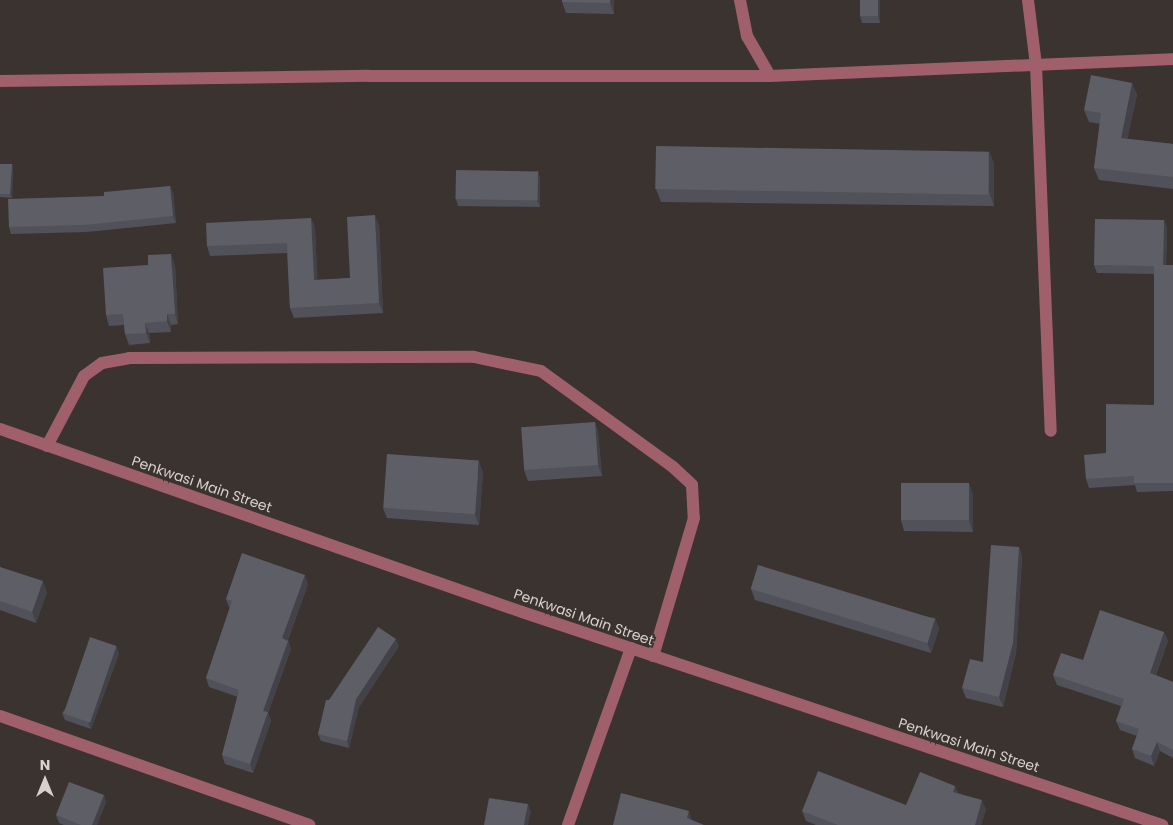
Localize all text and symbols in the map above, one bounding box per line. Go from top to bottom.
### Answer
street label: Penkwasi Main Street [130,452,274,516]
street label: Penkwasi Main Street [512,585,656,649]
street label: Penkwasi Main Street [896,714,1042,776]
north arrow [20,755,70,805]
text: N [40,755,50,775]

